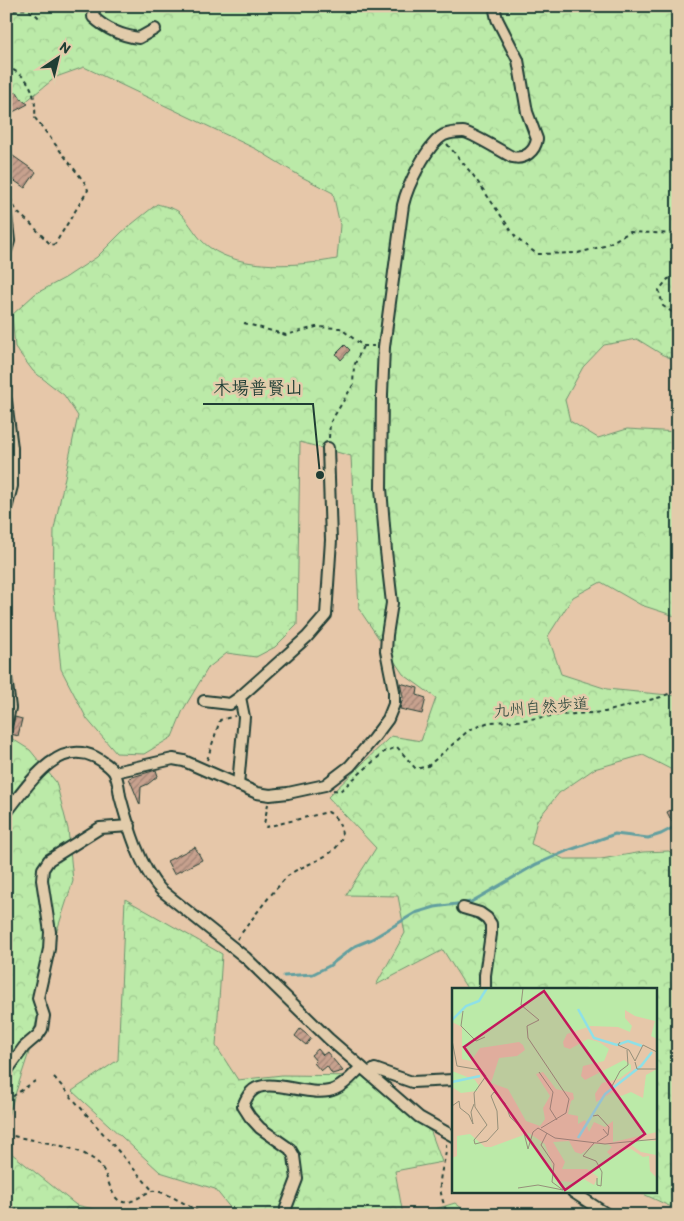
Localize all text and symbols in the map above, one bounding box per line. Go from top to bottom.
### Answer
north arrow [32,32,82,82]
text: N [56,38,74,57]
callout: 木場普賢山 [203,371,313,404]
text: 木場普賢山 [213,377,303,399]
street label: 九州自然歩道 [492,693,590,721]
inset map [452,988,656,1194]

